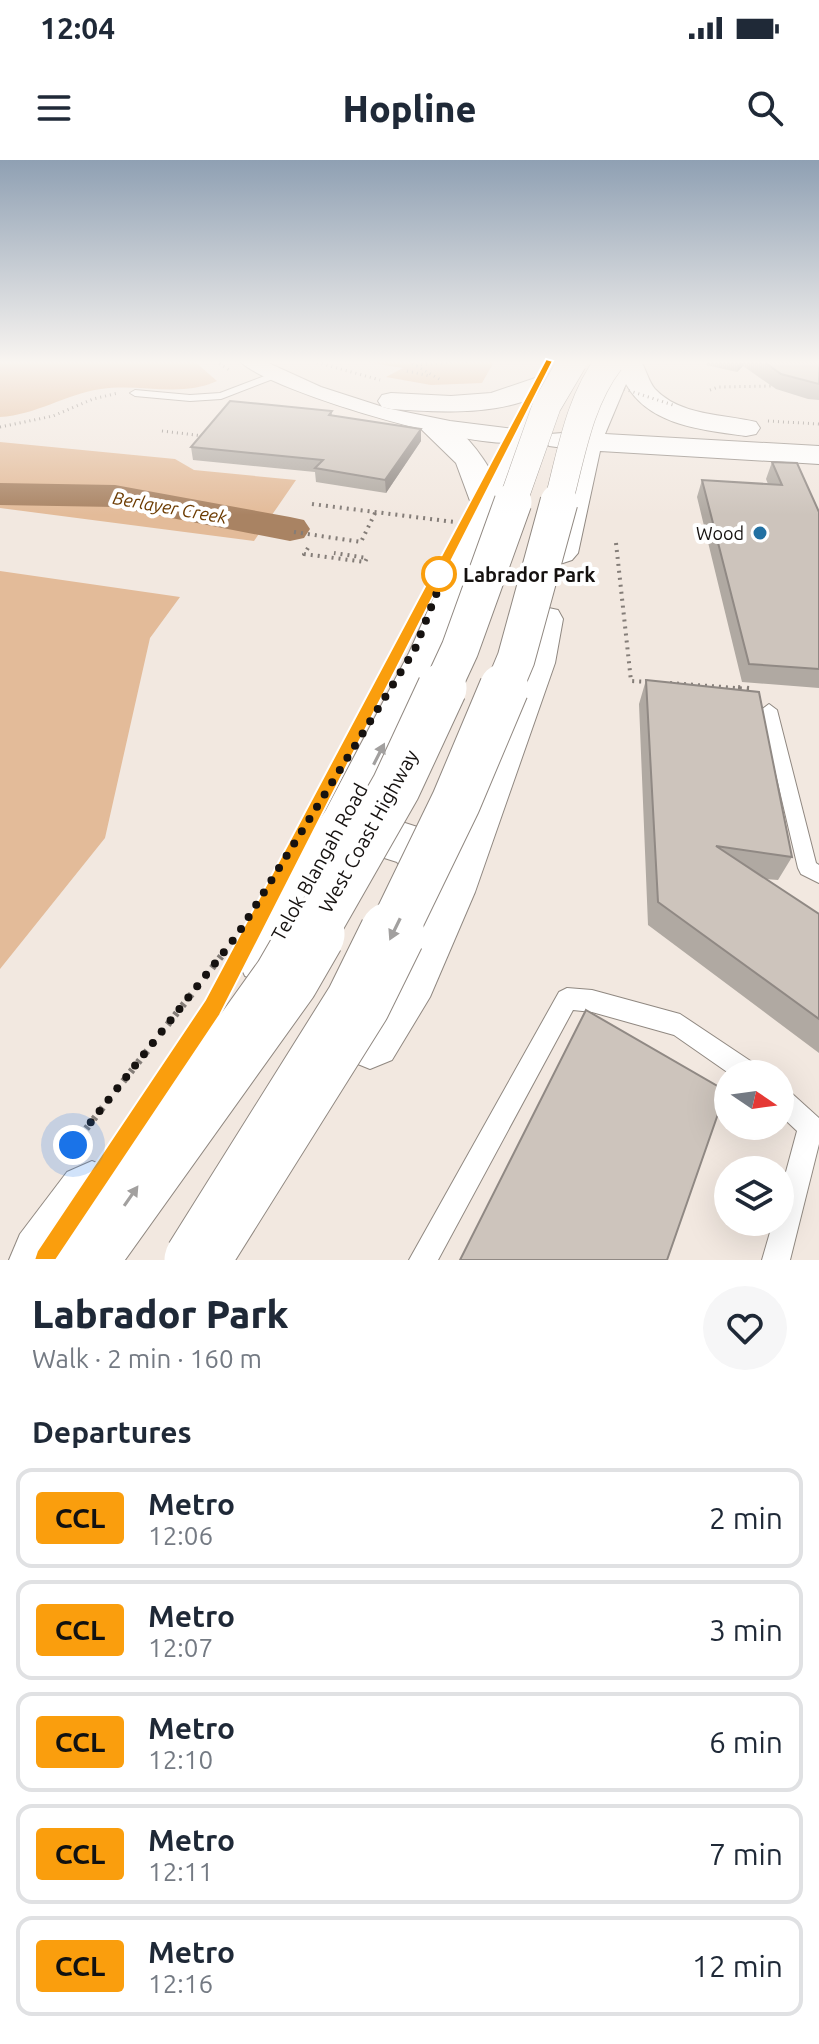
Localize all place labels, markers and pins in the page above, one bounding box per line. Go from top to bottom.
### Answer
place label: Wood [696,523,744,543]
marker: Wood [751,524,769,542]
marker: Labrador Park [422,557,456,591]
place label: Labrador Park [463,563,596,586]

